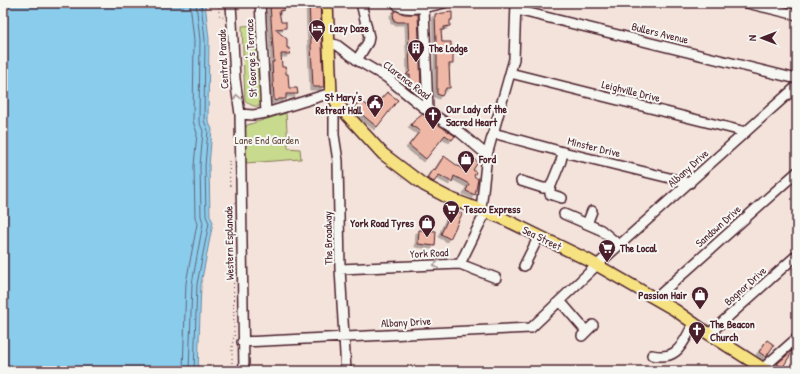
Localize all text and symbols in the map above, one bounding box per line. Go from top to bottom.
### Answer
street label: St George's Terrace [242,18,260,98]
hotel icon: Lazy Daze [307,18,327,43]
north arrow [742,18,782,58]
street label: Bullers Avenue [630,19,690,47]
place label: Lazy Daze [330,21,370,36]
street label: Central Parade [214,28,232,89]
text: N [745,35,759,41]
building icon: The Lodge [406,38,426,63]
place label: The Lodge [428,41,468,56]
street label: Clarence Road [380,58,434,103]
street label: Leighville Drive [600,77,662,105]
place label: St Mary's Retreat Hall [315,90,363,117]
one-way arrow [234,93,242,100]
public building icon: St Mary's Retreat Hall [365,93,385,118]
place label: Our Lady of the Sacred Heart [446,102,507,129]
church icon: Our Lady of the Sacred Heart [423,105,443,130]
park label: Lane End Garden [235,133,299,147]
street label: Minster Drive [566,134,622,160]
street label: Albany Drive [665,146,712,190]
shop icon: Ford [456,149,476,174]
place label: Ford [478,152,497,166]
supermarket icon: Tesco Express [441,199,461,224]
place label: Tesco Express [463,202,521,217]
street label: Sandown Drive [692,202,744,250]
street label: Western Esplanade [221,205,237,280]
street label: The Broadway [321,211,335,265]
shop icon: York Road Tyres [417,213,437,238]
place label: York Road Tyres [349,216,415,231]
street label: Sea Street [520,223,564,254]
supermarket icon: The Local [597,238,617,263]
place label: The Local [619,241,658,255]
street label: York Road [409,245,449,261]
one-way arrow [433,260,439,269]
street label: Bognor Drive [721,263,769,309]
shop icon: Passion Hair [690,285,710,310]
place label: Passion Hair [638,288,688,302]
street label: Albany Drive [381,314,432,330]
place label: The Beacon Church [709,317,755,344]
church icon: The Beacon Church [687,320,707,345]

